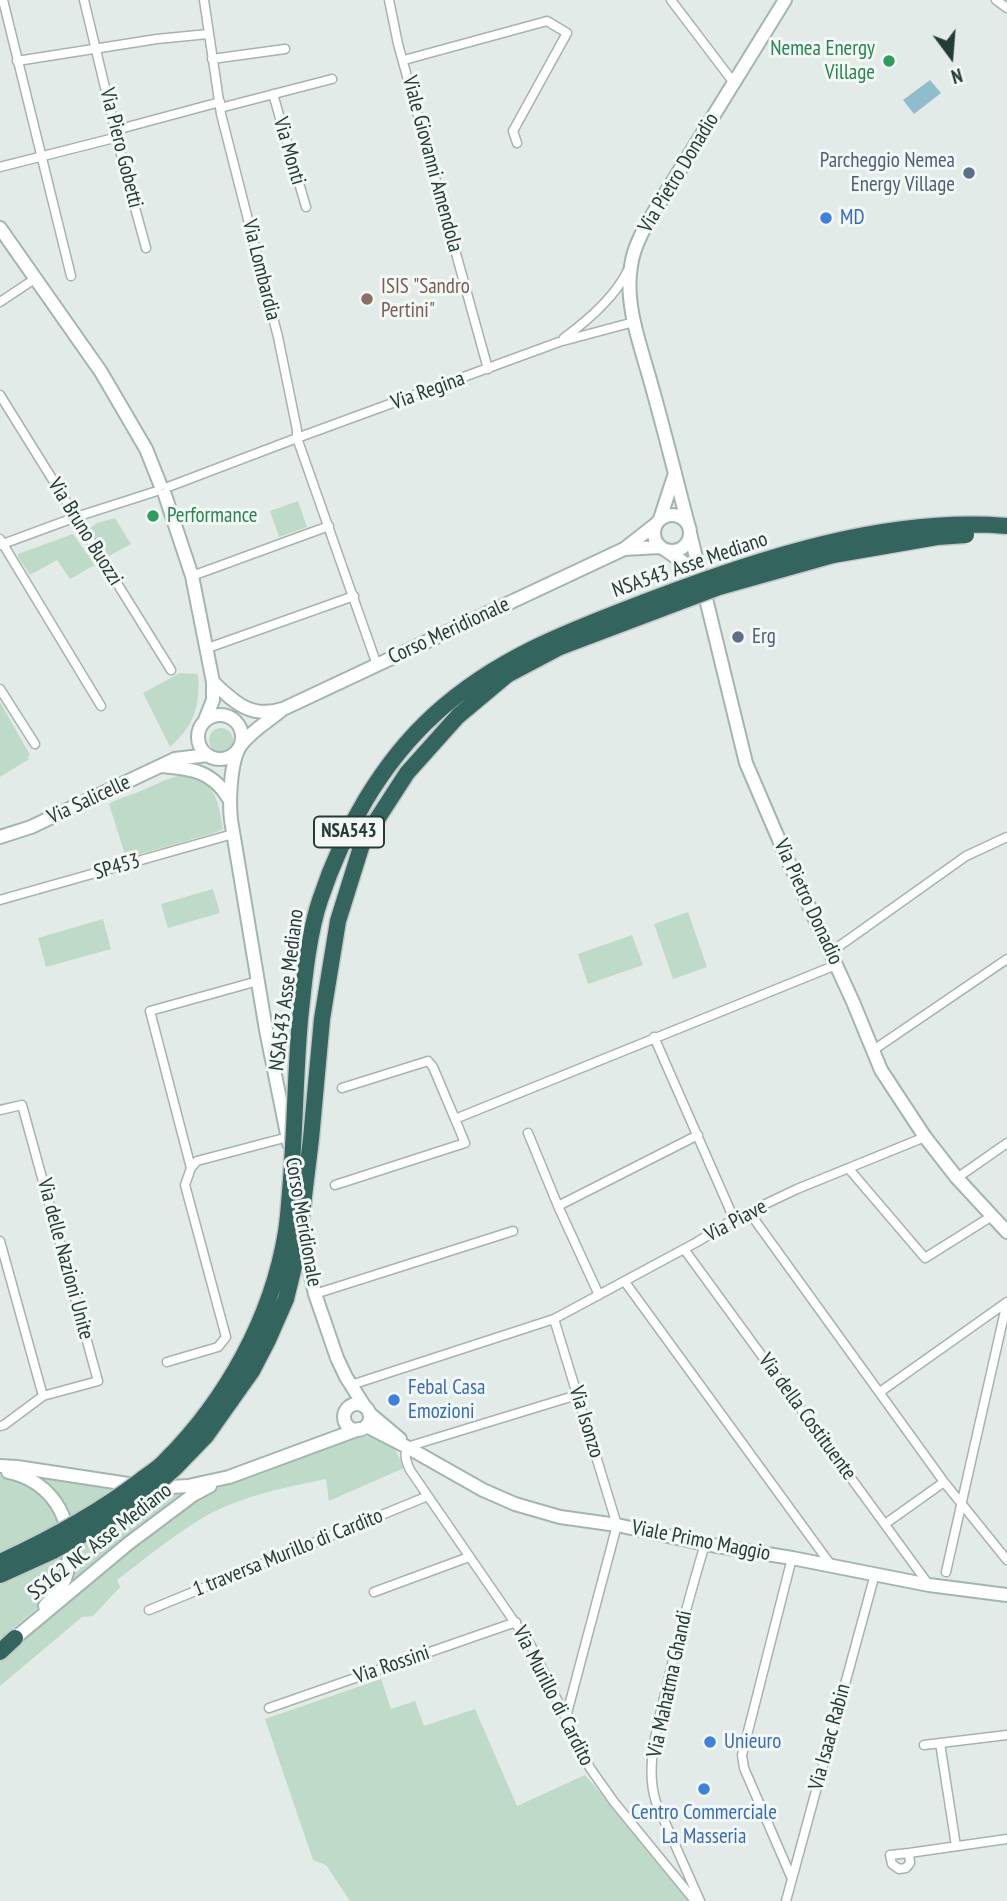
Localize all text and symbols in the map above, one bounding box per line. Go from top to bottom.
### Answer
north arrow [916,21,986,91]
place label: Nemea Energy Village [770,36,875,86]
marker: Nemea Energy Village [881,53,897,69]
text: N [949,63,965,89]
street label: Viale Giovanni Amendola [396,73,468,255]
street label: Via Piero Gobetti [94,86,148,210]
street label: Via Pietro Donadio [633,109,725,237]
street label: Via Monti [267,114,311,188]
place label: Parcheggio Nemea Energy Village [820,148,955,198]
marker: Parcheggio Nemea Energy Village [961,165,977,181]
place label: MD [840,205,864,231]
marker: MD [818,210,834,226]
street label: Via Lombardia [236,217,286,323]
place label: ISIS "Sandro Pertini" [381,274,470,324]
marker: ISIS "Sandro Pertini" [359,291,375,307]
street label: Via Regina [388,366,468,416]
street label: Via Bruno Buozzi [42,474,128,590]
place label: Performance [167,503,257,529]
marker: Performance [145,508,161,524]
street label: NSA543 Asse Mediano [609,527,771,603]
street label: Corso Meridionale [384,592,514,670]
place label: Erg [752,624,776,650]
marker: Erg [730,629,746,645]
street label: Via Salicelle [44,770,134,830]
road number: NSA543 [314,817,384,848]
street label: Via Pietro Donadio [768,835,848,969]
street label: SP453 [91,848,143,886]
street label: NSA543 Asse Mediano [265,908,309,1072]
street label: Corso Meridionale [279,1155,327,1289]
street label: Via delle Nazioni Unite [31,1176,99,1342]
street label: Via Piave [701,1194,771,1248]
street label: Via della Costituente [753,1349,861,1485]
place label: Febal Casa Emozioni [408,1375,485,1425]
street label: Via Isonzo [563,1383,609,1461]
marker: Febal Casa Emozioni [386,1392,402,1408]
street label: SS162 NC Asse Mediano [23,1478,177,1606]
street label: 1 traversa Murillo di Cardito [189,1503,387,1603]
street label: Viale Primo Maggio [630,1515,772,1567]
street label: Via Mahatma Ghandi [642,1608,698,1760]
street label: Via Murillo di Cardito [507,1622,599,1770]
street label: Via Rossini [351,1640,433,1690]
street label: Via Isaac Rabin [804,1681,856,1793]
place label: Unieuro [724,1729,781,1755]
marker: Unieuro [702,1734,718,1750]
marker: Centro Commerciale La Masseria [696,1781,712,1797]
place label: Centro Commerciale La Masseria [631,1800,777,1850]

